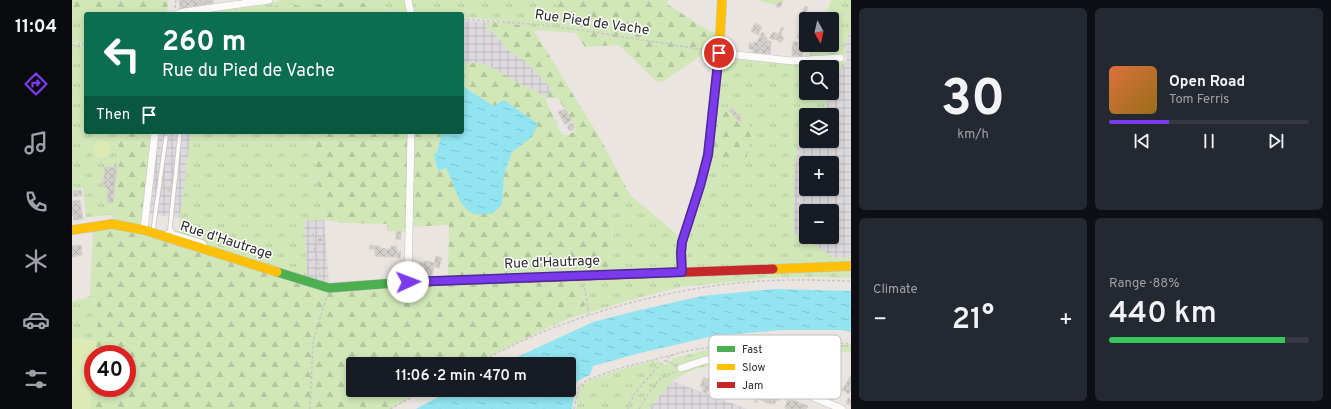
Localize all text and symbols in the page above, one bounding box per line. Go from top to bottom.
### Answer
street label: Rue Pied de Vache [534,7,650,39]
north arrow [799,12,839,52]
map controls [799,12,839,244]
text: 11:04 [15,16,57,39]
text: 260 m [162,25,246,61]
icon: left [96,28,148,80]
pin [702,36,736,70]
icon: arrive [708,42,730,64]
text: Rue du Pied de Vache [162,60,335,83]
button: search [799,60,839,100]
text: 30 [941,68,1005,134]
icon: directions [22,70,50,98]
text: Open Road [1169,73,1245,92]
text: Tom Ferris [1169,92,1229,108]
icon: arrive [138,104,160,126]
text: Then [96,106,130,125]
button: layers [799,108,839,148]
text: km/h [957,127,989,143]
icon: music [22,129,50,157]
icon: previous [1131,130,1153,152]
icon: pause [1198,130,1220,152]
icon: next [1265,130,1287,152]
button: + [799,156,839,196]
icon: phone [22,188,50,216]
button: − [799,204,839,244]
street label: Rue d'Hautrage [178,218,274,264]
icon: climate [22,247,50,275]
street label: Rue d'Hautrage [504,253,600,273]
position arrow [387,261,429,303]
text: Range · 88% [1109,276,1180,292]
text: Climate [873,282,918,298]
text: 440 km [1109,296,1217,333]
text: 21° [952,302,994,339]
icon: car [22,306,50,334]
text: − [873,307,887,334]
text: + [1059,307,1073,334]
legend [709,335,841,399]
text: Fast [742,343,762,357]
speed limit sign: 40 [84,345,136,397]
text: Slow [742,361,765,375]
icon: filters [22,365,50,393]
text: 11:06 · 2 min · 470 m [395,367,527,386]
text: Jam [742,379,763,393]

